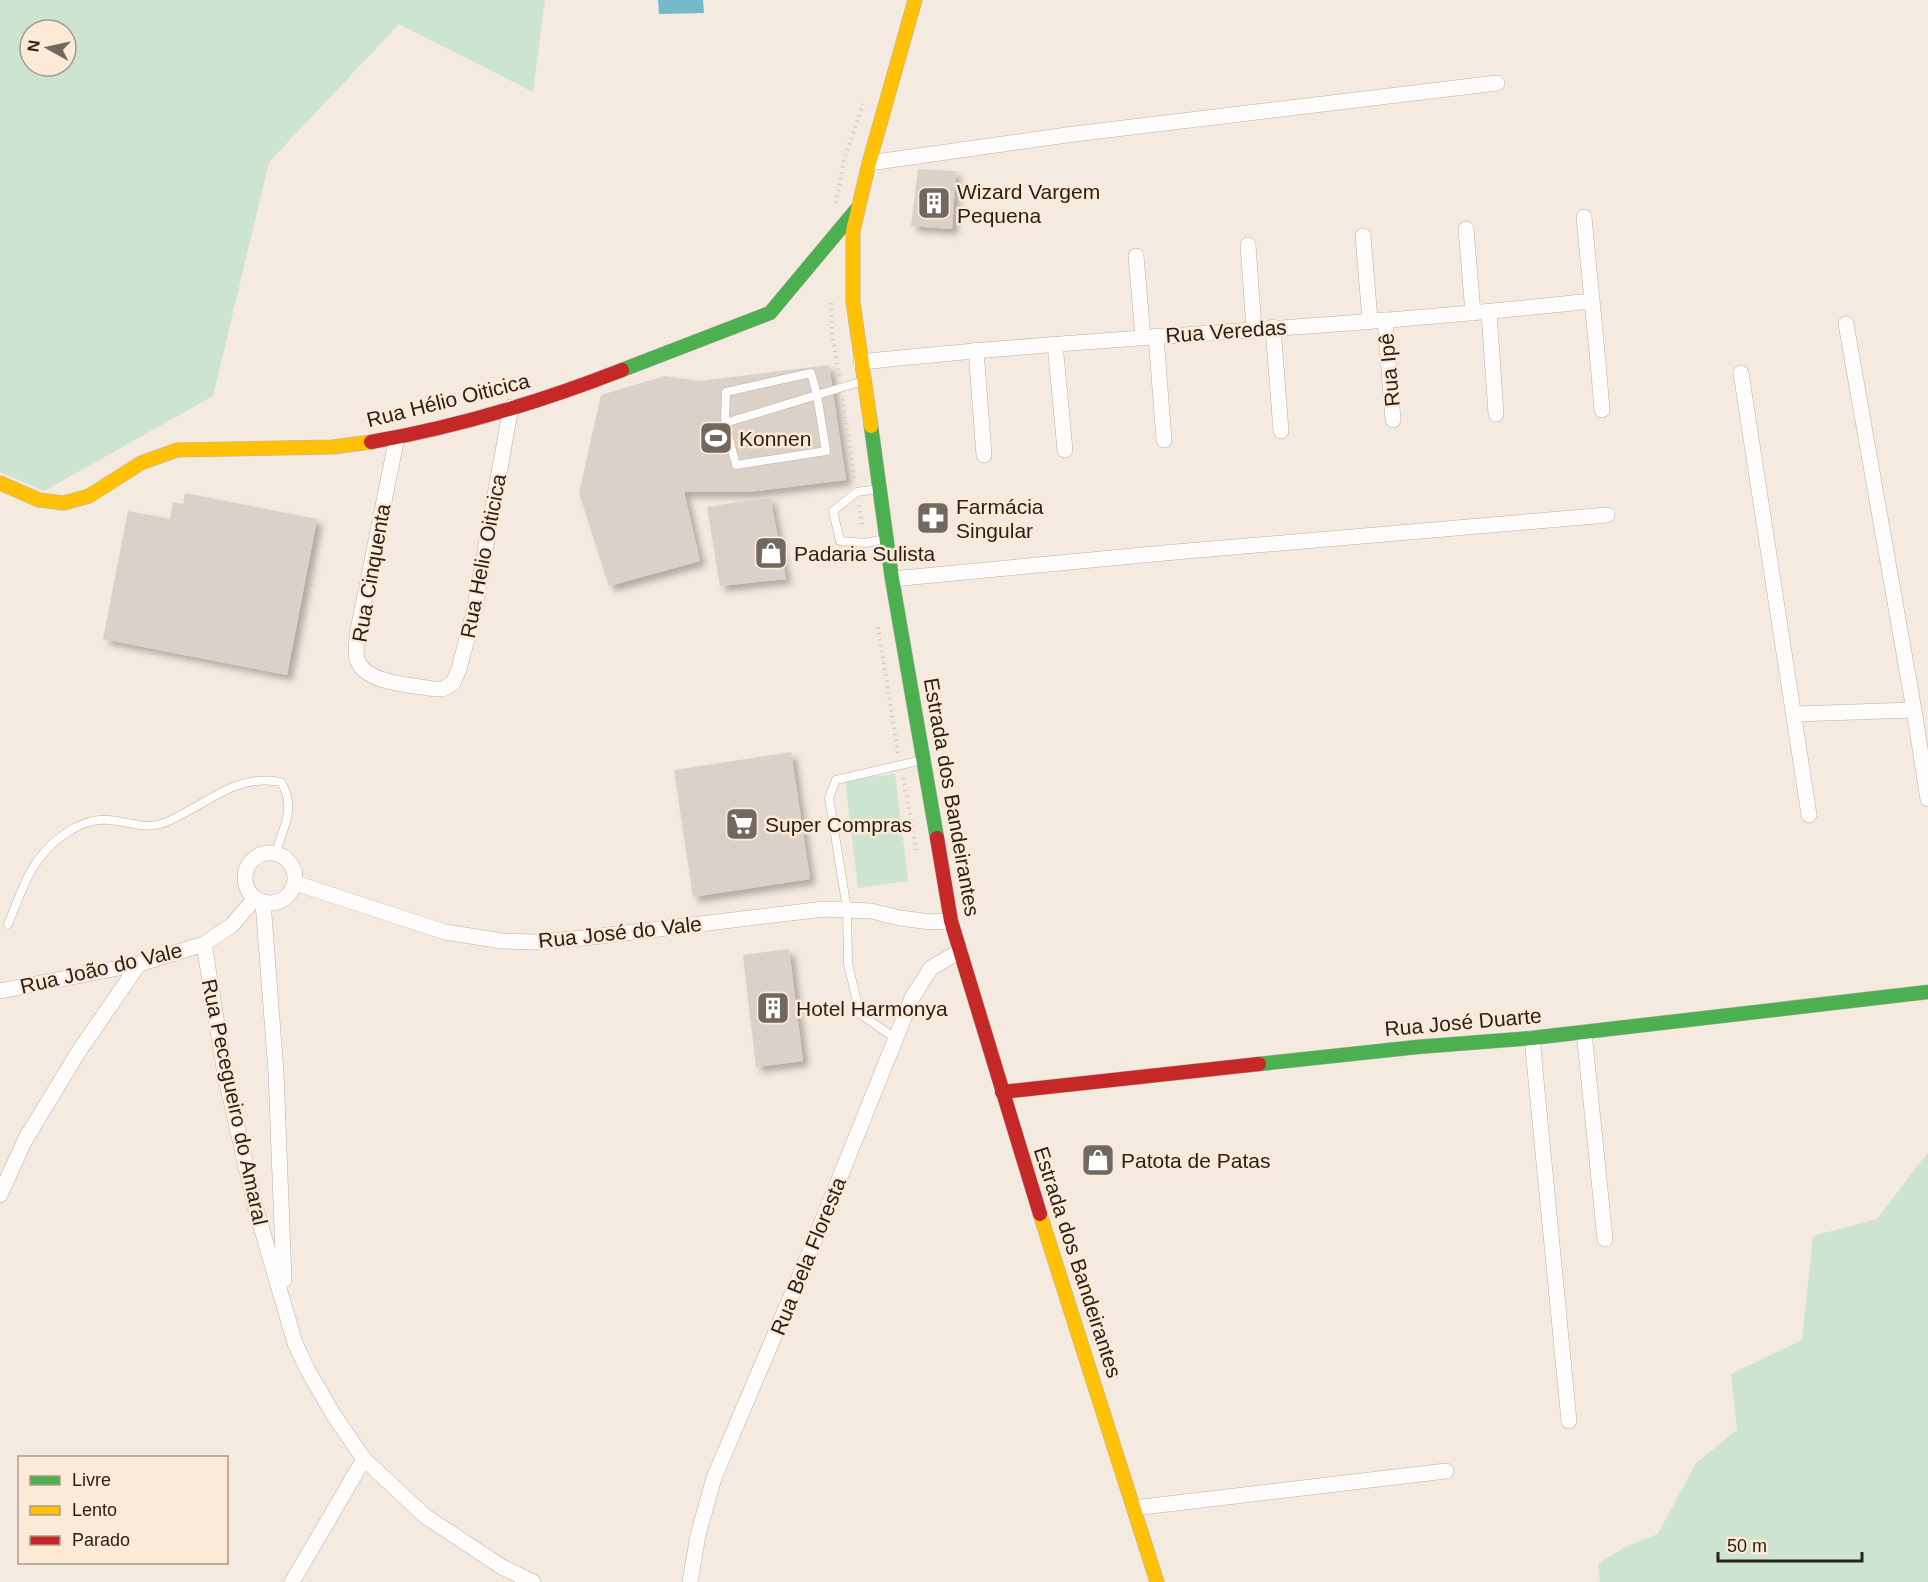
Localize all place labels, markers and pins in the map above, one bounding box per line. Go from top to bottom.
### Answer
place label: Wizard Vargem Pequena [957,180,1100,227]
building icon: Wizard Vargem Pequena [916,185,952,221]
sports icon: Konnen [698,420,734,456]
place label: Konnen [739,427,811,450]
place label: Farmácia Singular [956,495,1044,542]
pharmacy icon: Farmácia Singular [915,500,951,536]
shop icon: Padaria Sulista [753,535,789,571]
place label: Padaria Sulista [794,542,936,565]
supermarket icon: Super Compras [724,806,760,842]
place label: Super Compras [765,813,912,836]
building icon: Hotel Harmonya [755,990,791,1026]
place label: Hotel Harmonya [796,997,948,1020]
shop icon: Patota de Patas [1080,1142,1116,1178]
place label: Patota de Patas [1121,1149,1270,1172]

